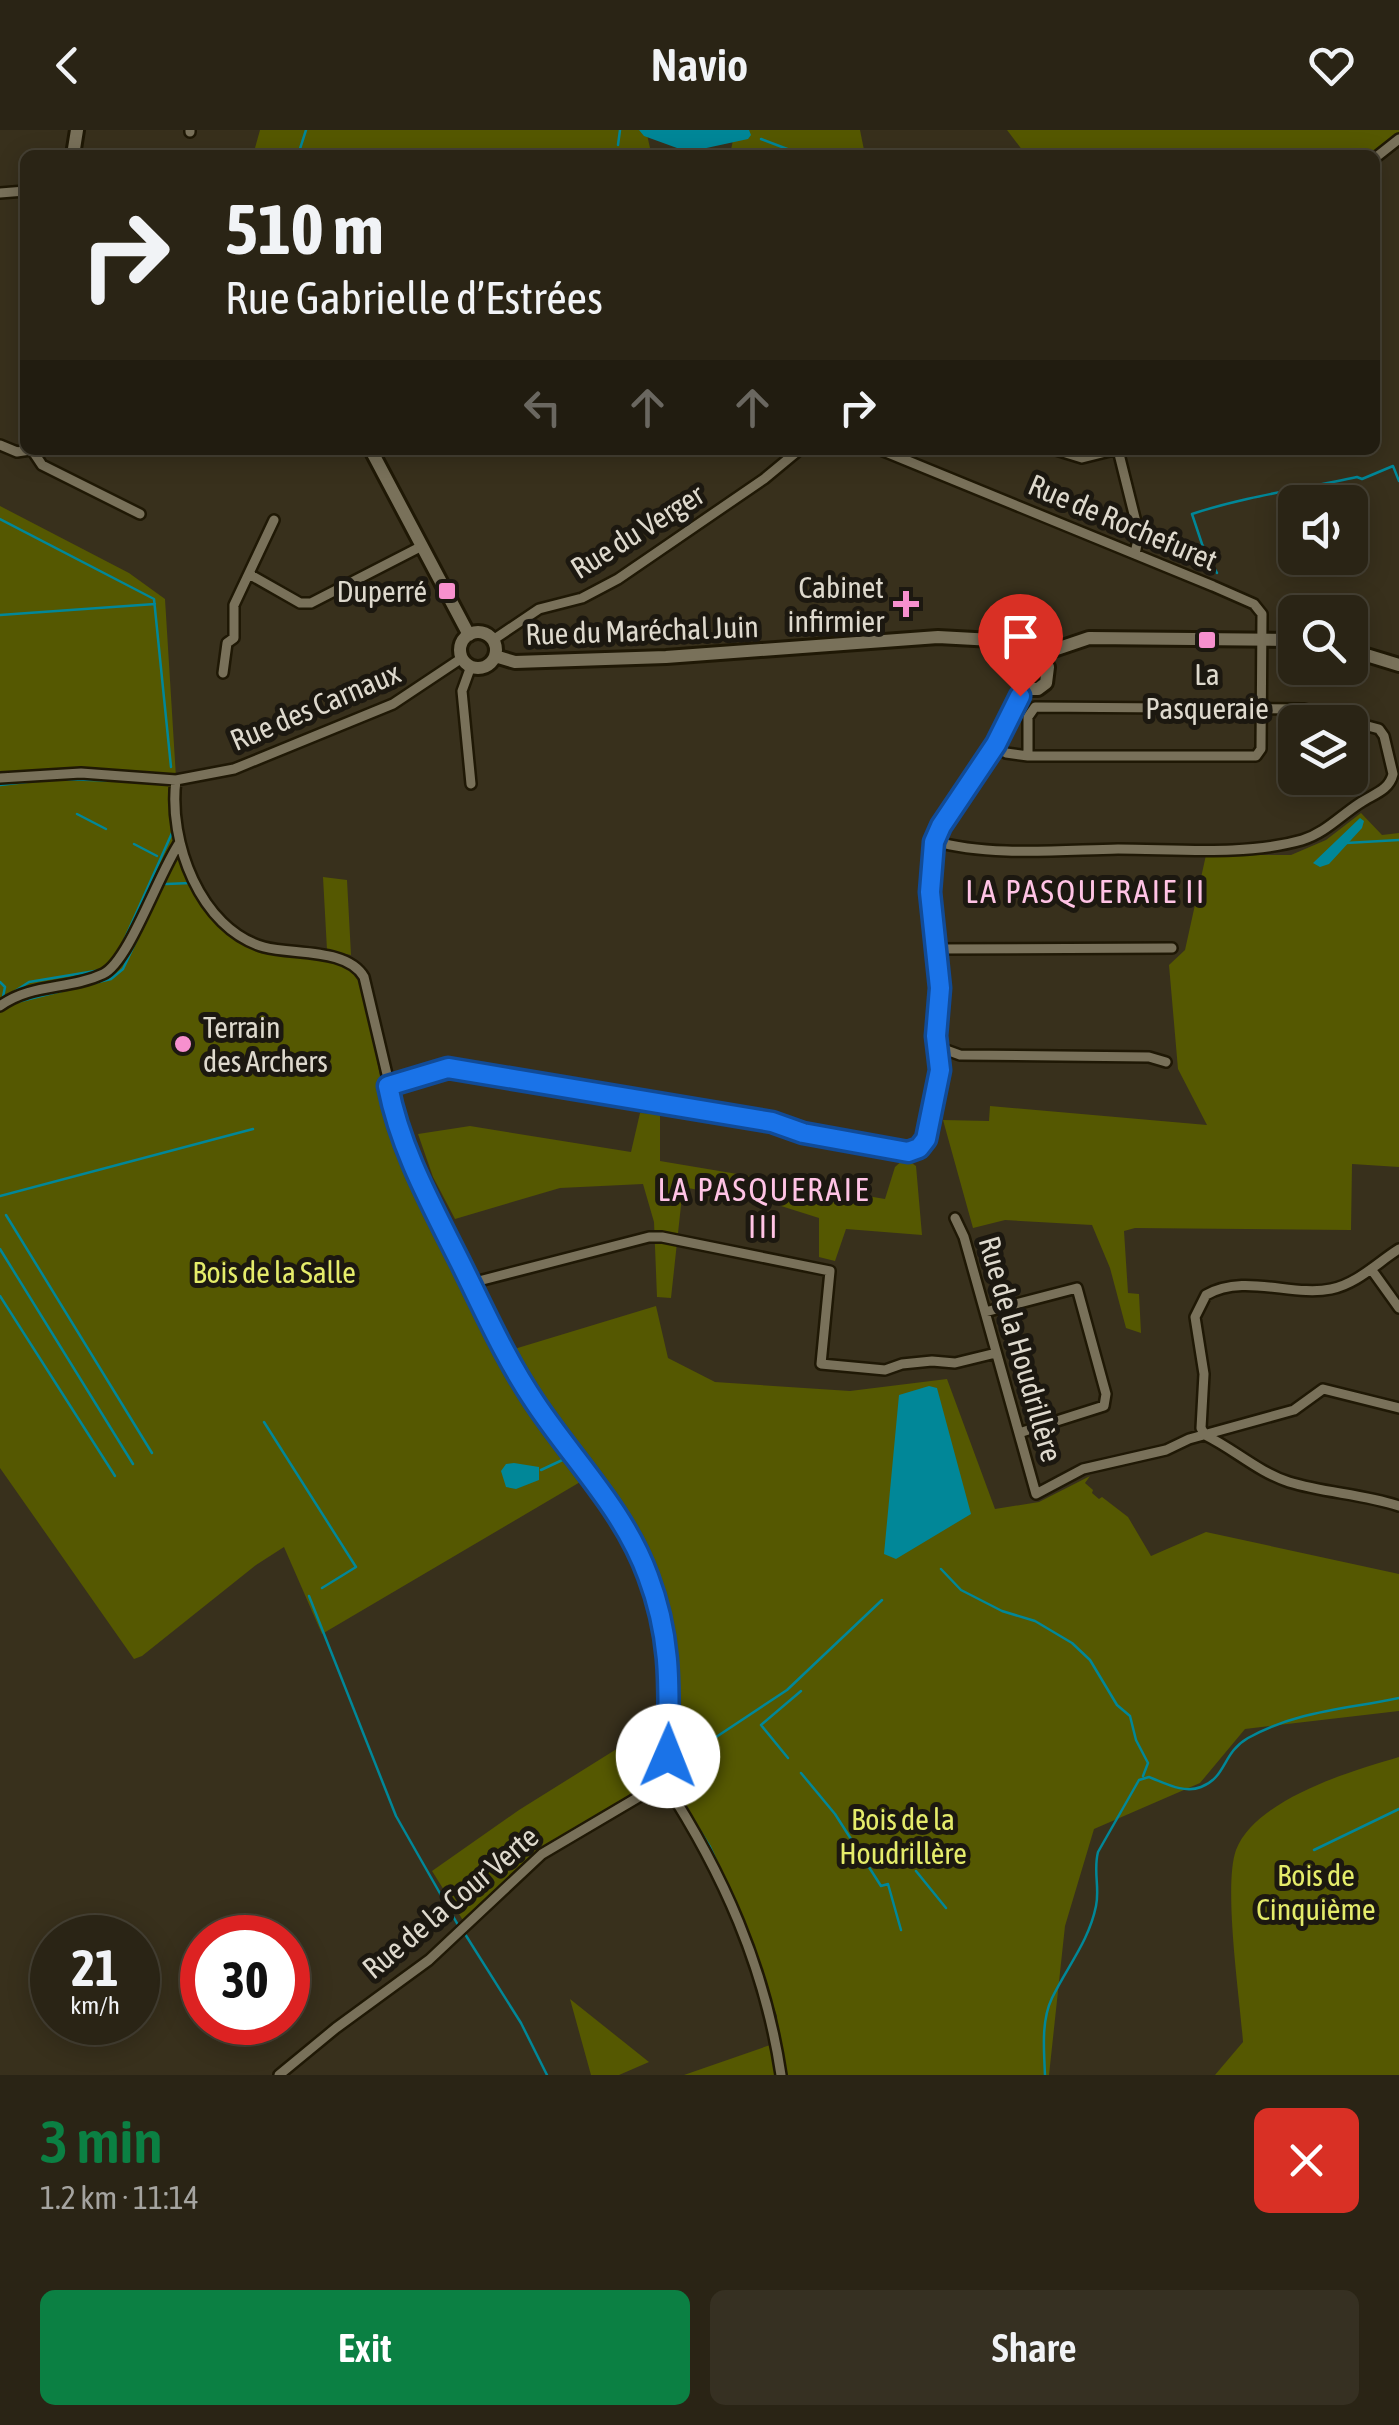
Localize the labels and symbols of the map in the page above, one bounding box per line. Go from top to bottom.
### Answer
street label: Rue de Rochefuret [1024,467,1222,577]
street label: Rue du Verger [564,476,711,585]
place label: Cabinet infirmier [788,570,885,638]
place label: Duperré [337,574,427,608]
marker: Duperré [436,580,458,602]
marker: Cabinet infirmier [893,591,919,617]
pin [978,594,1063,697]
street label: Rue du Maréchal Juin [525,609,759,651]
marker: La Pasqueraie [1196,629,1218,651]
street label: Rue des Carnaux [225,655,405,757]
place label: La Pasqueraie [1145,657,1269,725]
district label: LA PASQUERAIE II [965,873,1207,910]
place label: Terrain des Archers [203,1010,328,1078]
marker: Terrain des Archers [172,1033,194,1055]
district label: LA PASQUERAIE III [657,1171,871,1245]
street label: Rue de la Houdrillère [973,1232,1069,1466]
park label: Bois de la Salle [192,1255,356,1289]
position arrow [616,1704,720,1808]
park label: Bois de la Houdrillère [839,1802,967,1870]
street label: Rue de la Cour Verte [356,1819,544,1985]
park label: Bois de Cinquième [1256,1858,1376,1926]
speed limit sign: 30 [180,1915,310,2045]

